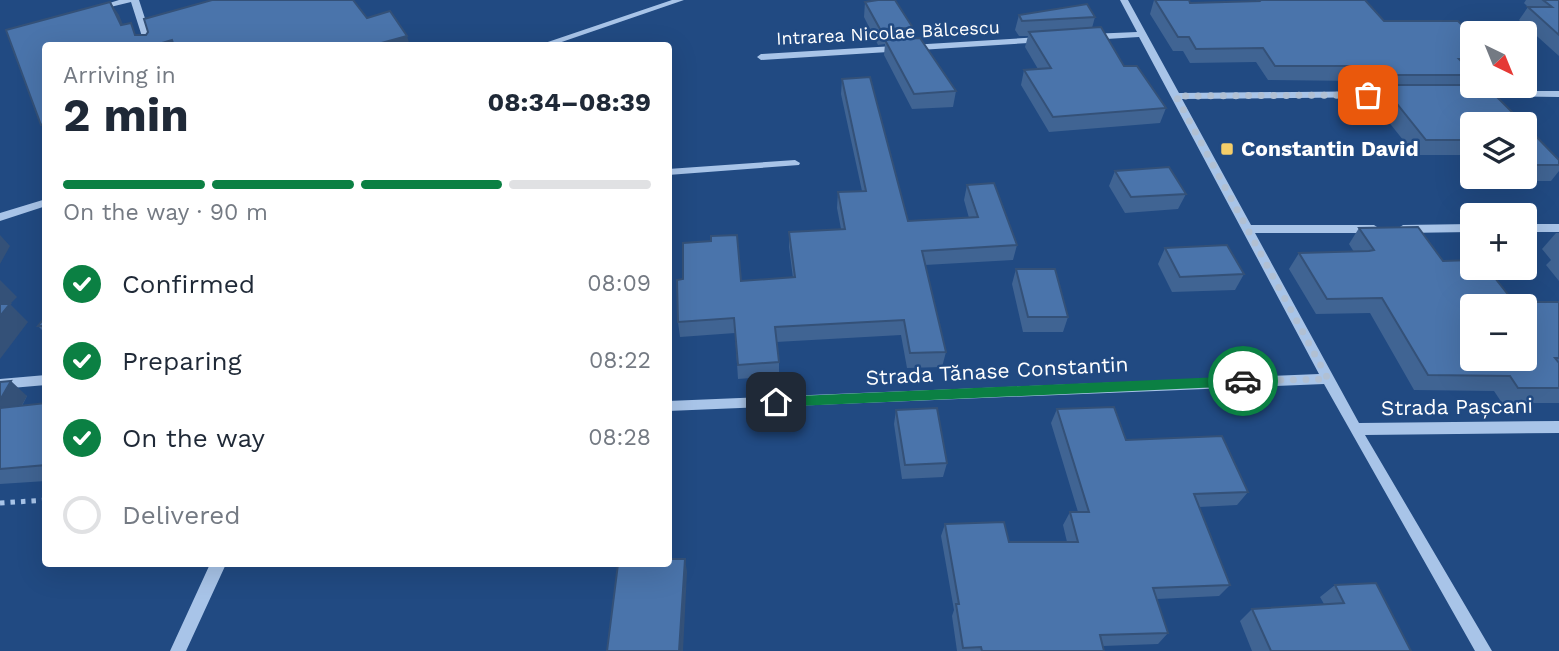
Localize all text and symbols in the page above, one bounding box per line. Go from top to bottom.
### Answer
street label: Intrarea Nicolae Bălcescu [776,16,1000,49]
north arrow [1460,21,1536,98]
map controls [1460,21,1537,371]
text: Arriving in [63,62,176,89]
pin [1338,65,1398,125]
icon: bag [1349,76,1387,114]
text: 08:34–08:39 [488,87,651,117]
text: 2 min [63,88,189,142]
button: layers [1460,112,1537,189]
place label: Constantin David [1241,136,1419,161]
marker: Constantin David [1219,141,1235,157]
text: On the way · 90 m [63,199,268,226]
button: + [1460,203,1537,280]
icon: check [63,265,101,303]
text: Confirmed [122,269,255,299]
text: 08:09 [587,270,651,297]
button: − [1460,294,1537,371]
icon: check [63,342,101,380]
text: Preparing [122,346,242,376]
courier [1208,346,1278,416]
text: 08:22 [589,347,651,374]
street label: Strada Tănase Constantin [865,351,1129,390]
icon: car [1224,362,1262,400]
pin [746,372,806,432]
icon: home [757,383,795,421]
street label: Strada Pașcani [1381,393,1533,420]
icon: check [63,419,101,457]
text: On the way [122,423,265,453]
text: 08:28 [588,424,651,451]
text: Delivered [122,500,241,530]

